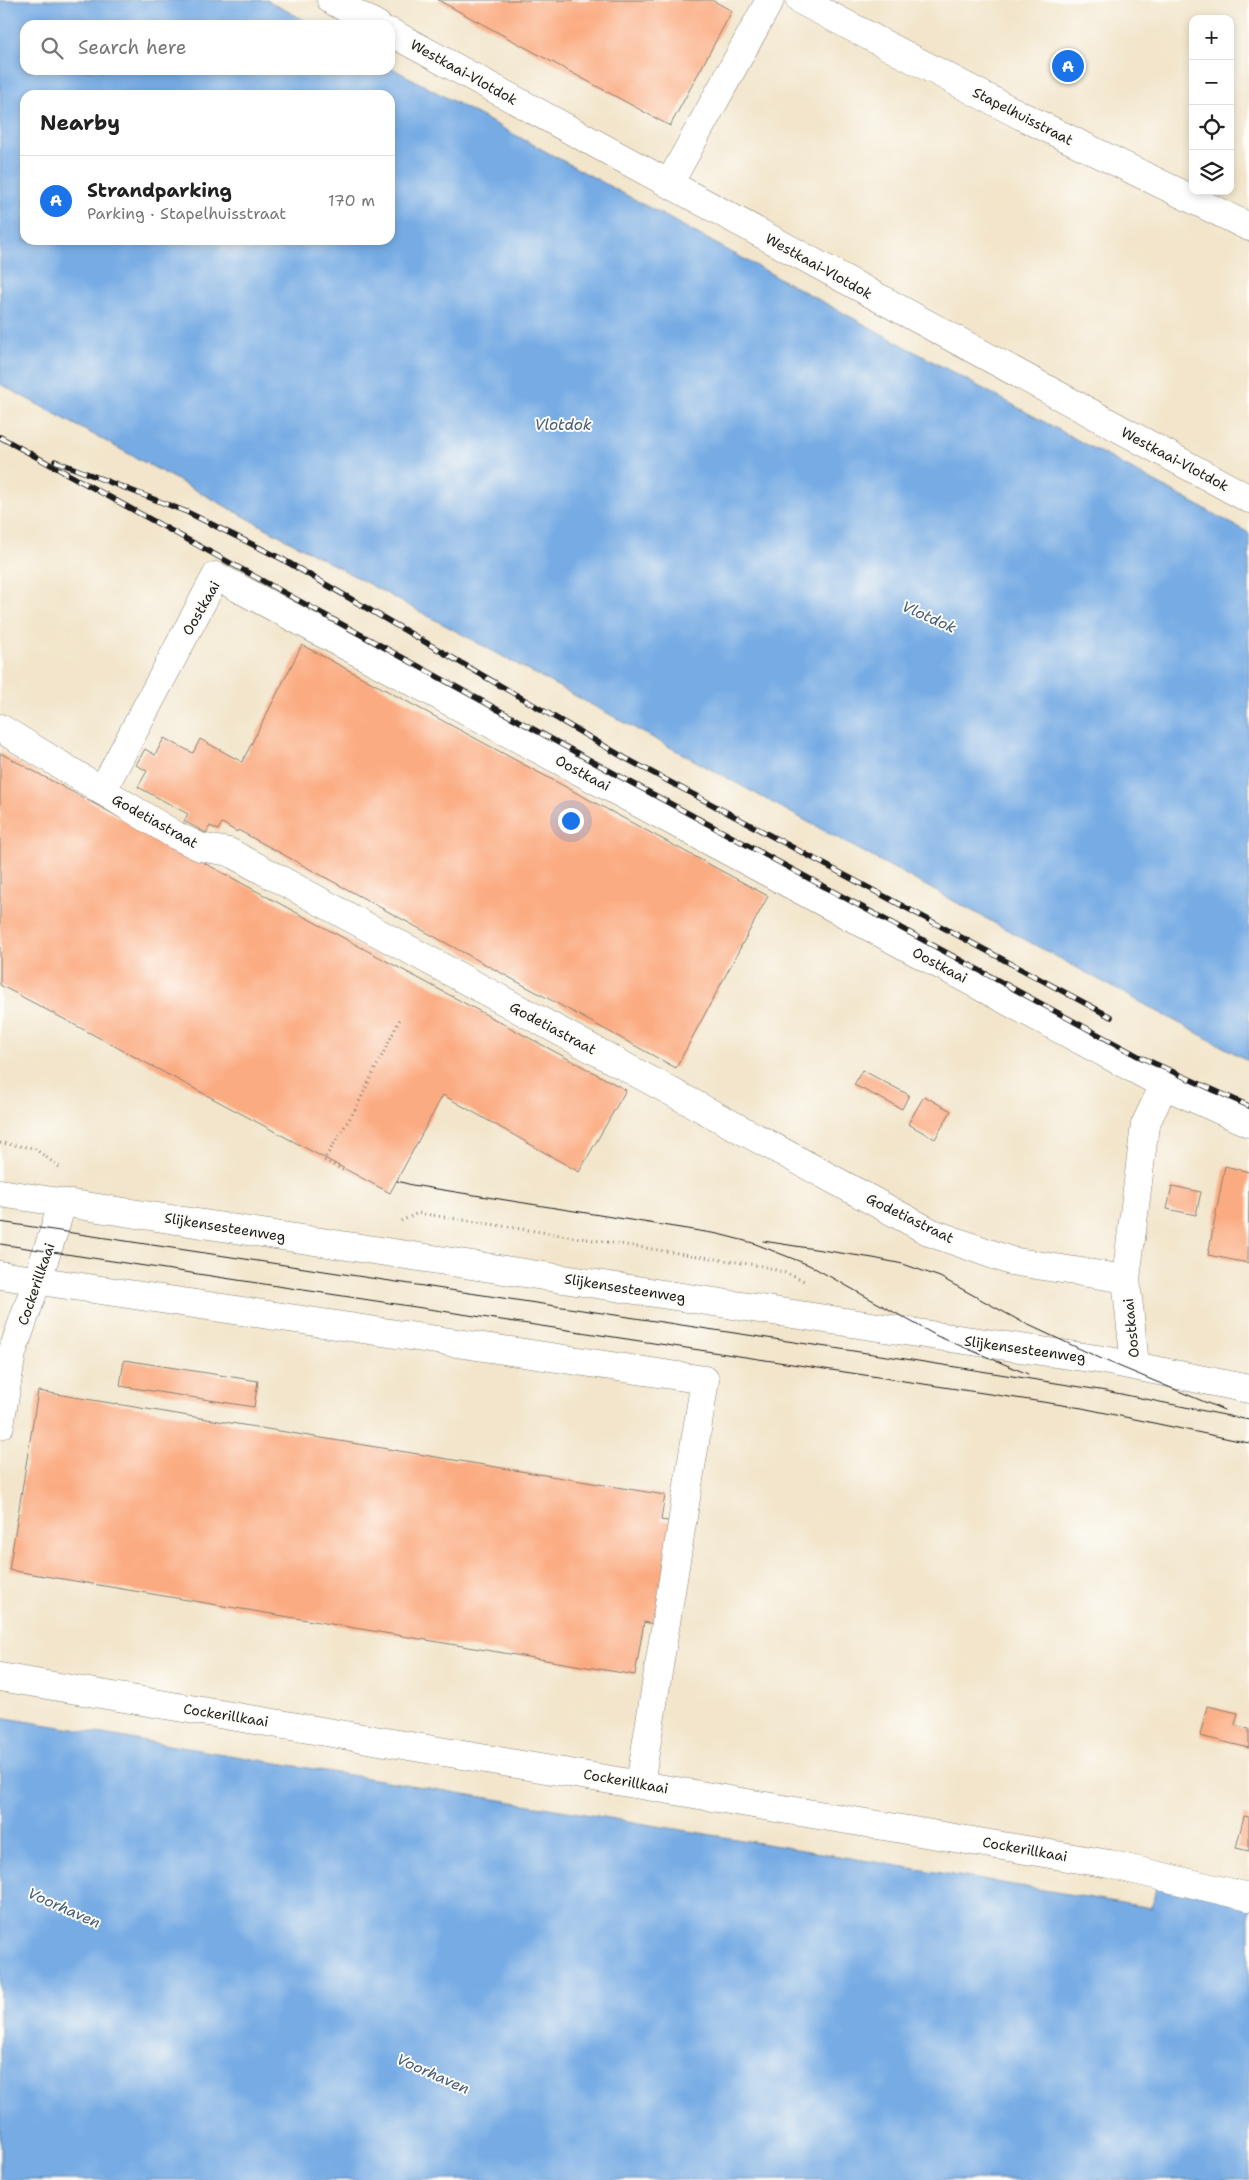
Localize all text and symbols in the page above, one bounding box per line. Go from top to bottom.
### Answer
map controls [1189,15,1234,195]
button: + [1189,15,1234,60]
search box [20,20,395,75]
icon: search [38,34,66,62]
text: Search here [78,35,187,60]
street label: Westkaai-Vlotdok [407,35,521,109]
pin: A [1052,47,1084,85]
button: − [1189,60,1234,105]
street label: Stapelhuisstraat [970,83,1076,149]
button: locate [1189,105,1234,150]
text: Nearby [40,109,120,137]
button: layers [1189,150,1234,195]
text: Strandparking [87,178,232,203]
text: A [50,190,62,211]
text: 170 m [328,190,375,211]
text: Parking · Stapelhuisstraat [87,203,286,224]
street label: Westkaai-Vlotdok [762,229,876,303]
water label: Vlotdok [534,415,592,435]
street label: Westkaai-Vlotdok [1118,423,1232,495]
street label: Oostkaai [178,578,224,638]
water label: Vlotdok [899,596,960,638]
street label: Oostkaai [552,751,614,795]
street label: Godetiastraat [109,790,201,852]
your location [558,808,584,834]
street label: Oostkaai [909,943,971,987]
street label: Godetiastraat [507,998,599,1058]
street label: Godetiastraat [863,1189,957,1247]
street label: Slijkensesteenweg [163,1209,287,1245]
street label: Cockerillkaai [13,1240,59,1328]
street label: Slijkensesteenweg [563,1270,687,1306]
street label: Oostkaai [1119,1297,1143,1359]
street label: Slijkensesteenweg [963,1332,1087,1366]
street label: Cockerillkaai [182,1699,270,1731]
street label: Cockerillkaai [582,1765,670,1797]
street label: Cockerillkaai [981,1833,1069,1865]
water label: Voorhaven [24,1883,104,1933]
water label: Voorhaven [393,2049,473,2099]

